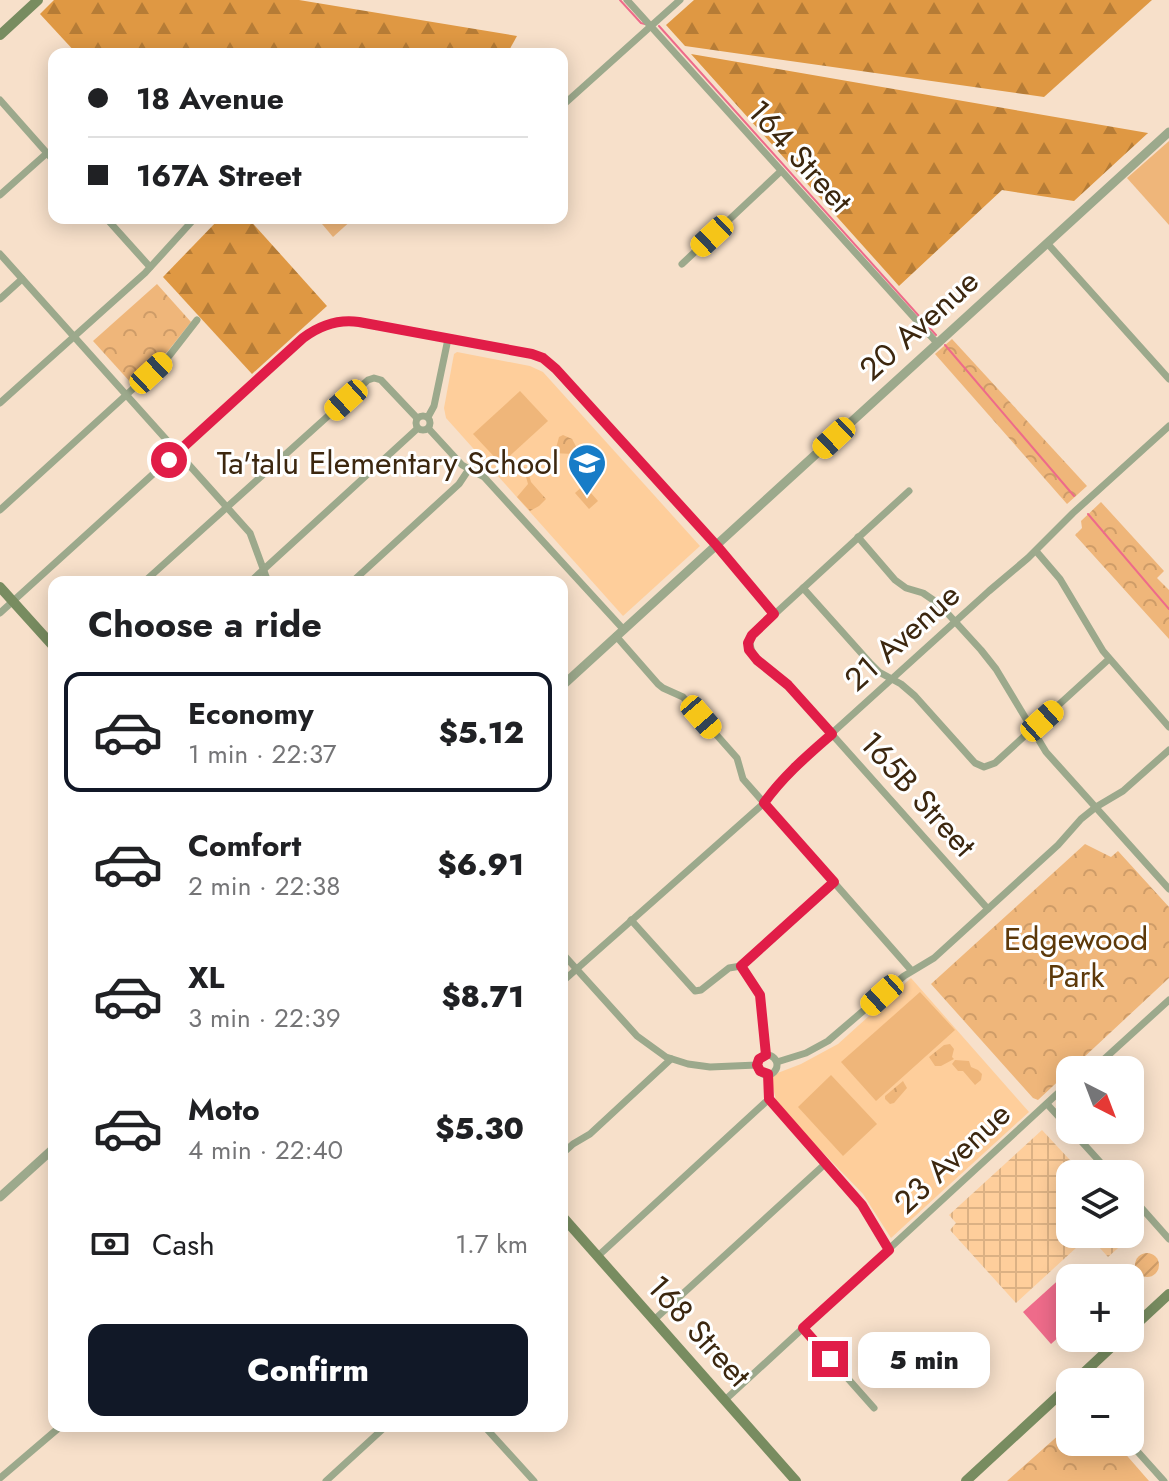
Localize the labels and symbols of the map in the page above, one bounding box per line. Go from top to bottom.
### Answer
street label: 164 Street [737,90,863,223]
car [686,211,738,261]
street label: 20 Avenue [849,259,989,391]
car [125,348,177,398]
car [320,375,372,425]
car [808,413,860,463]
place label: Ta'talu Elementary School [217,440,559,486]
route start [151,442,187,478]
school or university icon: Ta'talu Elementary School [566,442,608,497]
street label: 21 Avenue [834,572,970,702]
car [676,691,726,743]
car [1016,696,1068,746]
street label: 165B Street [849,721,987,867]
park label: Edgewood Park [1004,916,1148,999]
car [856,970,908,1020]
north arrow [1056,1056,1144,1144]
street label: 23 Avenue [883,1092,1021,1224]
street label: 168 Street [636,1265,762,1397]
callout: 5 min [858,1331,990,1387]
route end [812,1341,848,1377]

